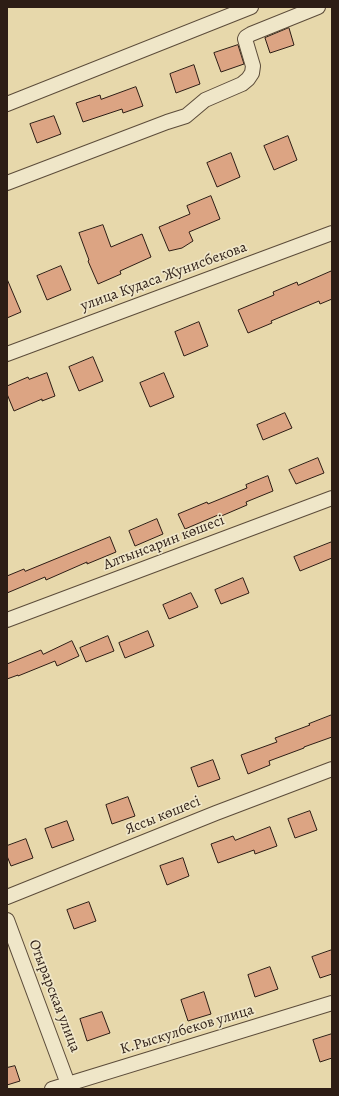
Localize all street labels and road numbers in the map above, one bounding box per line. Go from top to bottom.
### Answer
street label: улица Кудаса Жунисбекова [78,239,250,315]
street label: Алтынсарин көшесі [101,512,227,574]
street label: Яссы көшесі [123,793,203,839]
street label: Отырарская улица [24,937,84,1055]
street label: К.Рыскулбеков улица [118,1001,256,1059]

